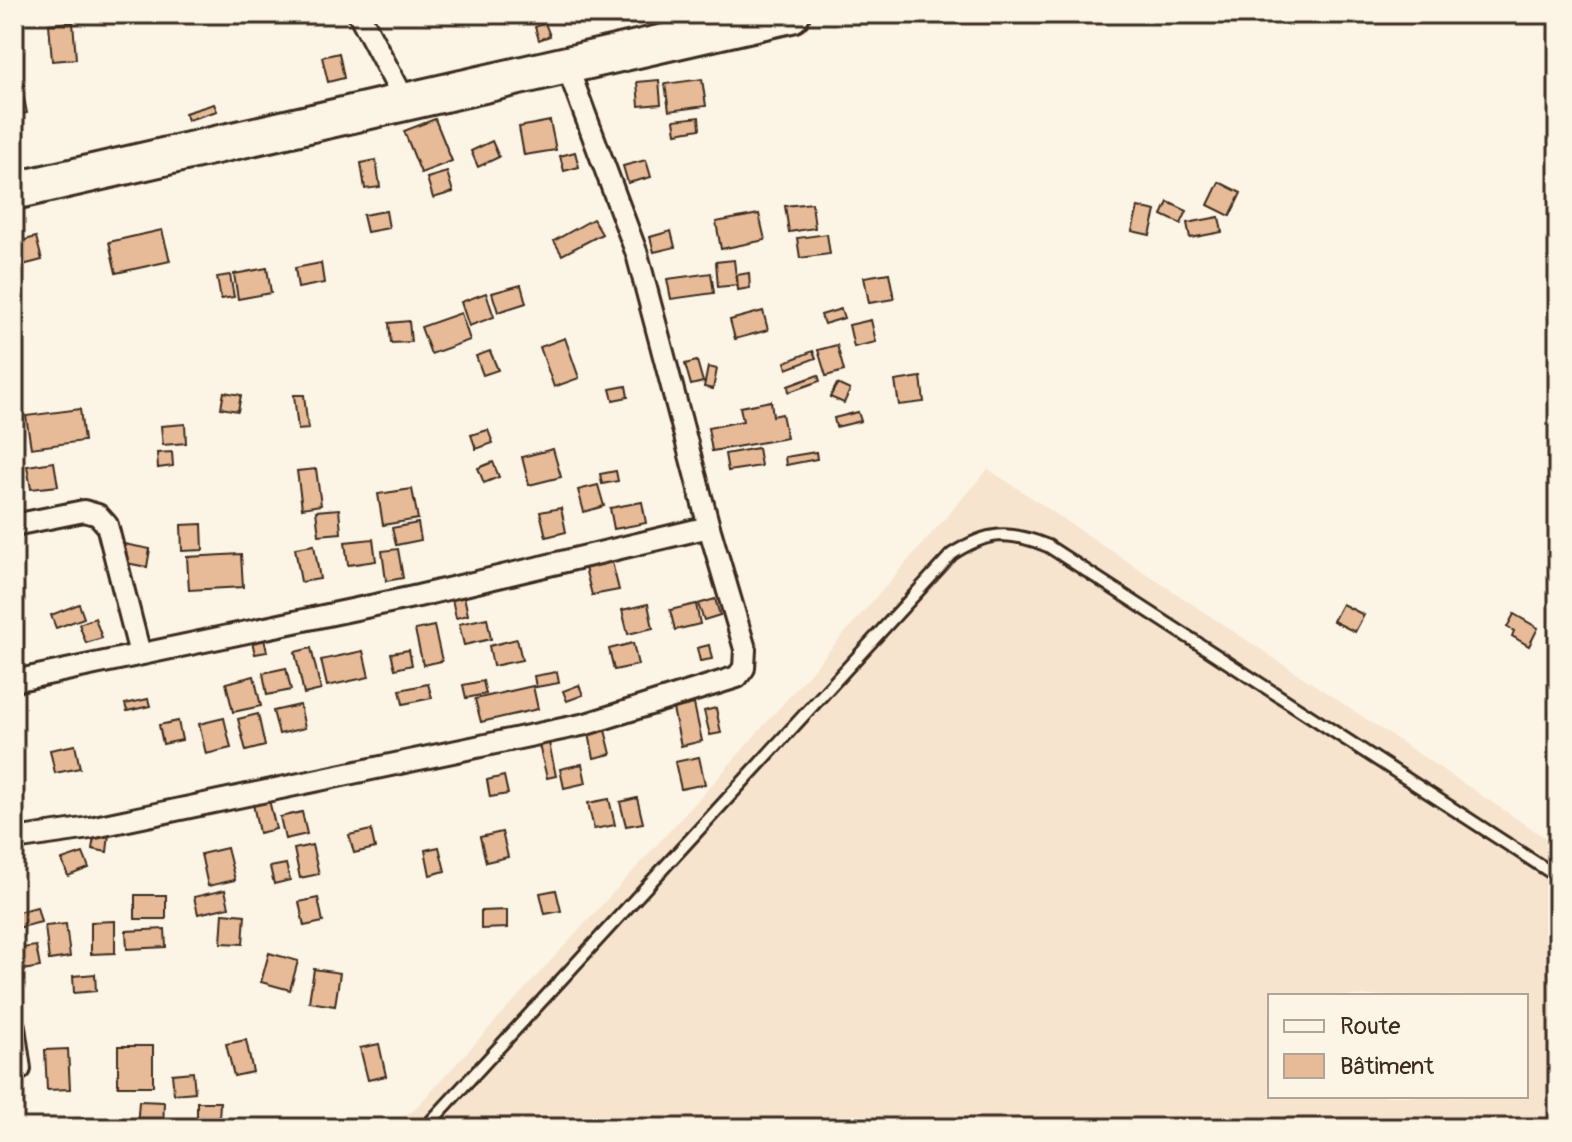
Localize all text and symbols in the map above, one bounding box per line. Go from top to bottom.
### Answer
legend [1268,994,1528,1098]
text: Route [1340,1012,1401,1041]
text: Bâtiment [1340,1052,1434,1081]

